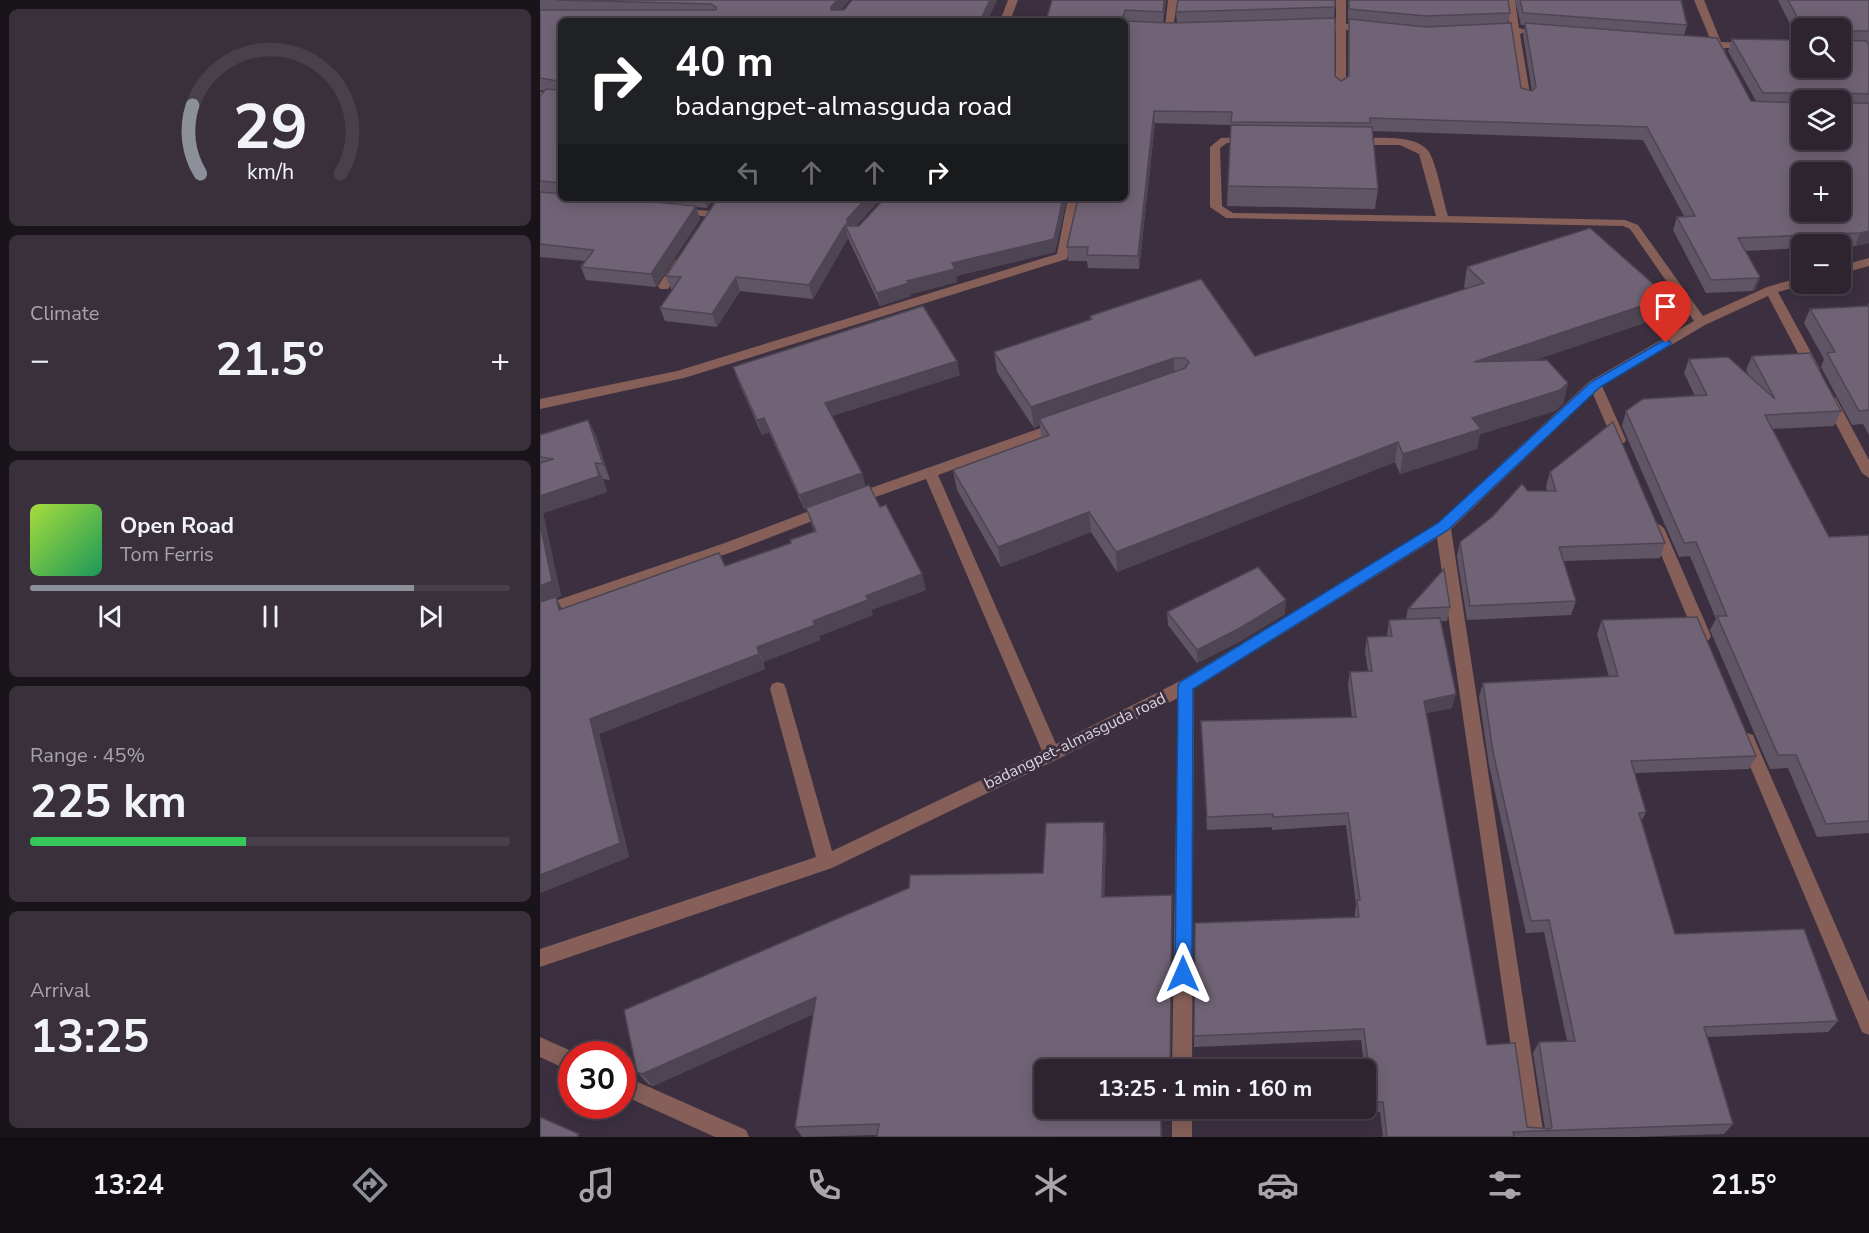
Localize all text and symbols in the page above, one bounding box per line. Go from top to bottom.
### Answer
map controls [1791,18,1851,294]
button: search [1791,18,1851,78]
text: 40 m [675,34,774,91]
icon: right [576,42,654,120]
text: 29 [233,85,307,170]
text: badangpet-almasguda road [675,88,1012,125]
button: layers [1791,90,1851,150]
icon: left [732,156,765,189]
icon: ahead [795,156,828,189]
icon: ahead [858,156,891,189]
icon: right [921,156,954,189]
text: km/h [246,158,294,188]
button: + [1791,162,1851,222]
button: − [1791,234,1851,294]
pin [1640,281,1691,343]
icon: arrive [1649,290,1682,323]
text: Climate [30,300,99,327]
text: 21.5° [215,330,325,391]
text: − [30,338,50,383]
text: + [490,338,510,383]
text: Open Road [120,511,234,541]
text: Tom Ferris [120,541,214,568]
icon: previous [94,600,127,633]
icon: pause [254,600,287,633]
icon: next [414,600,447,633]
street label: badangpet-almasguda road [980,687,1170,795]
text: Range · 45% [30,742,145,769]
text: 225 km [30,772,187,833]
position arrow [1151,942,1215,1006]
text: Arrival [30,977,90,1004]
text: 13:25 [30,1007,149,1068]
speed limit sign: 30 [558,1041,636,1119]
text: 13:25 · 1 min · 160 m [1098,1074,1312,1104]
icon: directions [349,1164,391,1206]
icon: music [576,1164,618,1206]
icon: phone [803,1164,845,1206]
icon: climate [1030,1164,1072,1206]
icon: car [1257,1164,1299,1206]
icon: filters [1484,1164,1526,1206]
text: 13:24 [92,1167,164,1204]
text: 21.5° [1711,1167,1776,1204]

